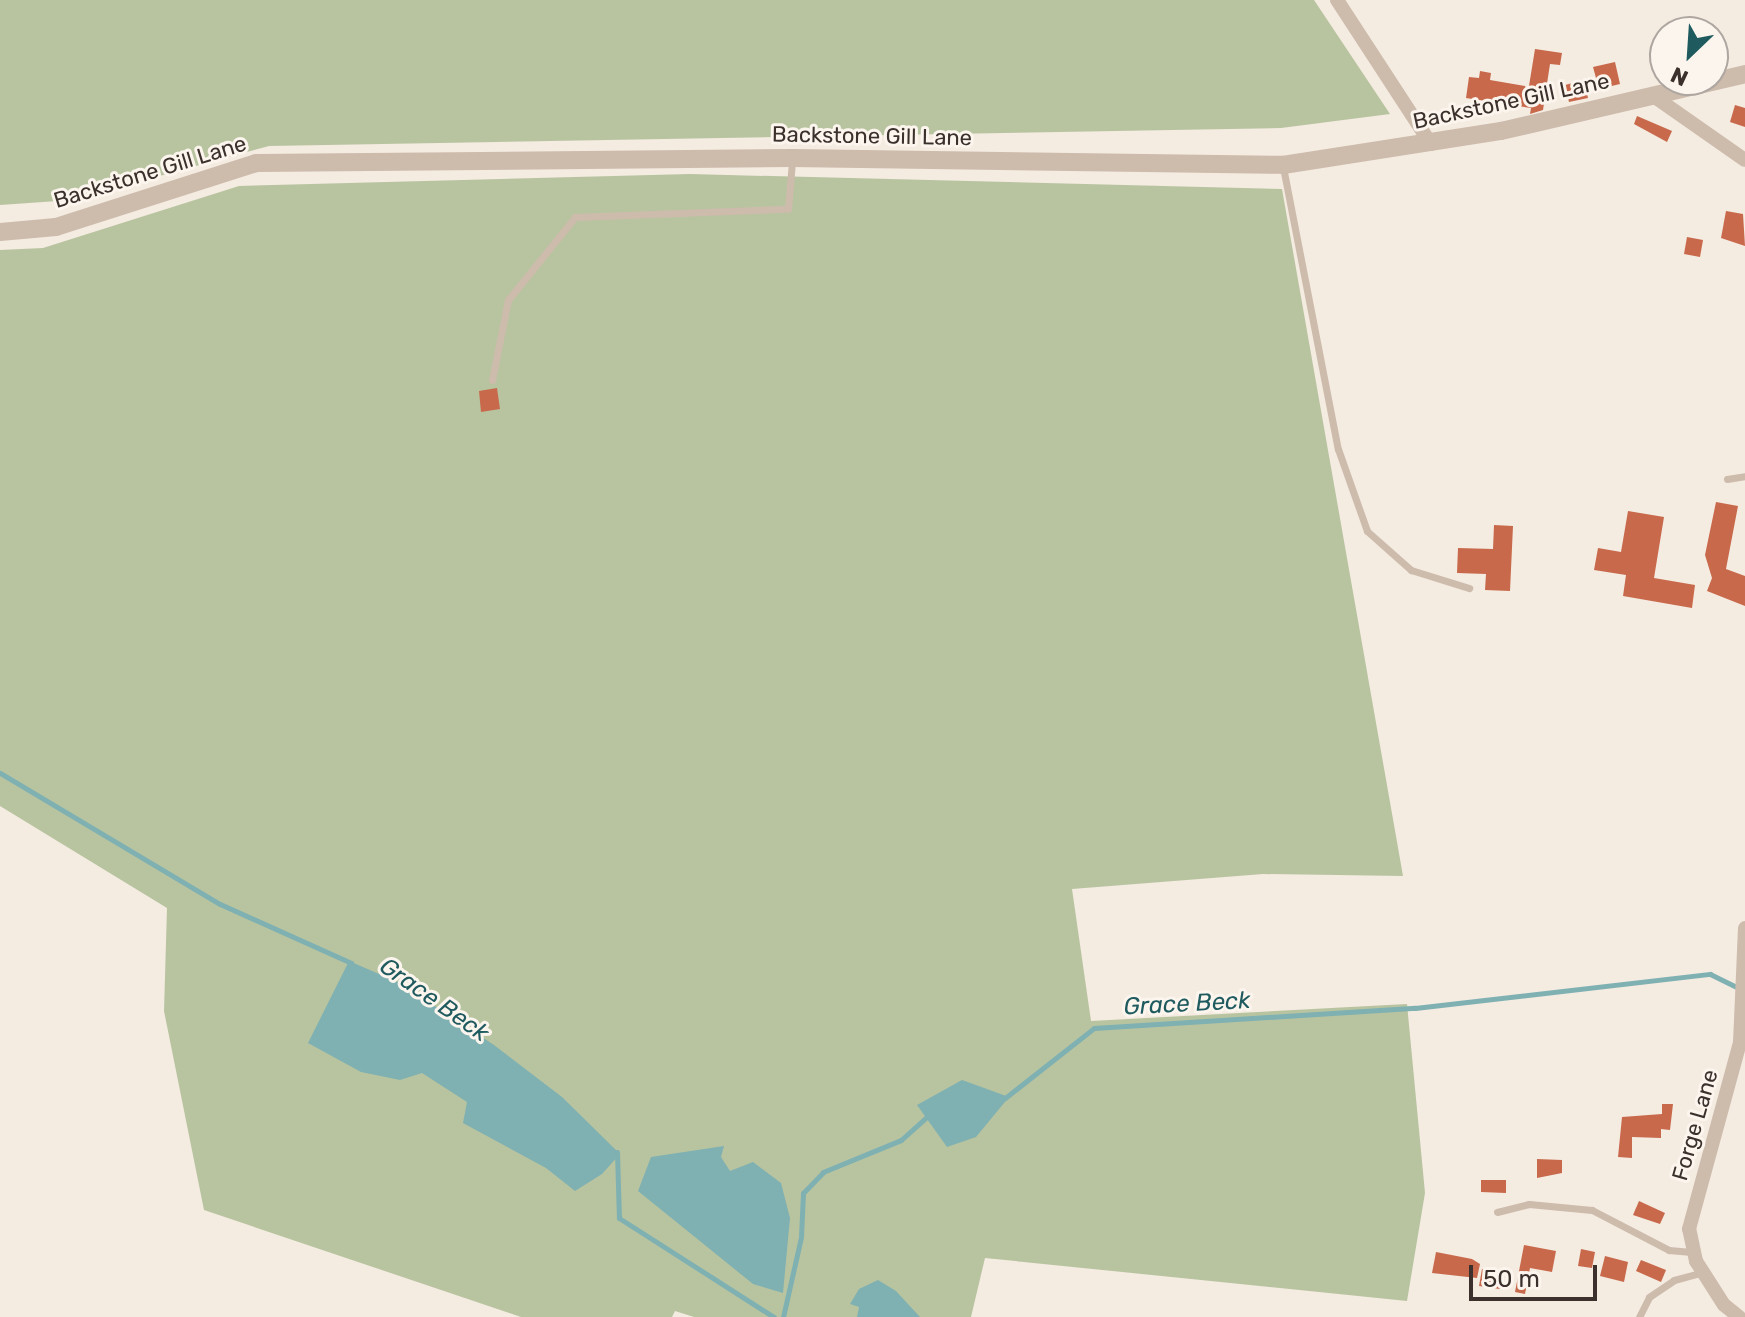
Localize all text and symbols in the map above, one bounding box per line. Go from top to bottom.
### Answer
north arrow [1649,16,1729,96]
text: N [1667,61,1692,92]
street label: Backstone Gill Lane [1410,67,1612,135]
street label: Backstone Gill Lane [772,121,972,151]
street label: Backstone Gill Lane [50,130,250,214]
water label: Grace Beck [374,952,494,1048]
water label: Grace Beck [1123,986,1251,1022]
street label: Forge Lane [1667,1066,1723,1184]
scale bar [1473,1249,1601,1299]
text: 50 m [1483,1265,1540,1293]

